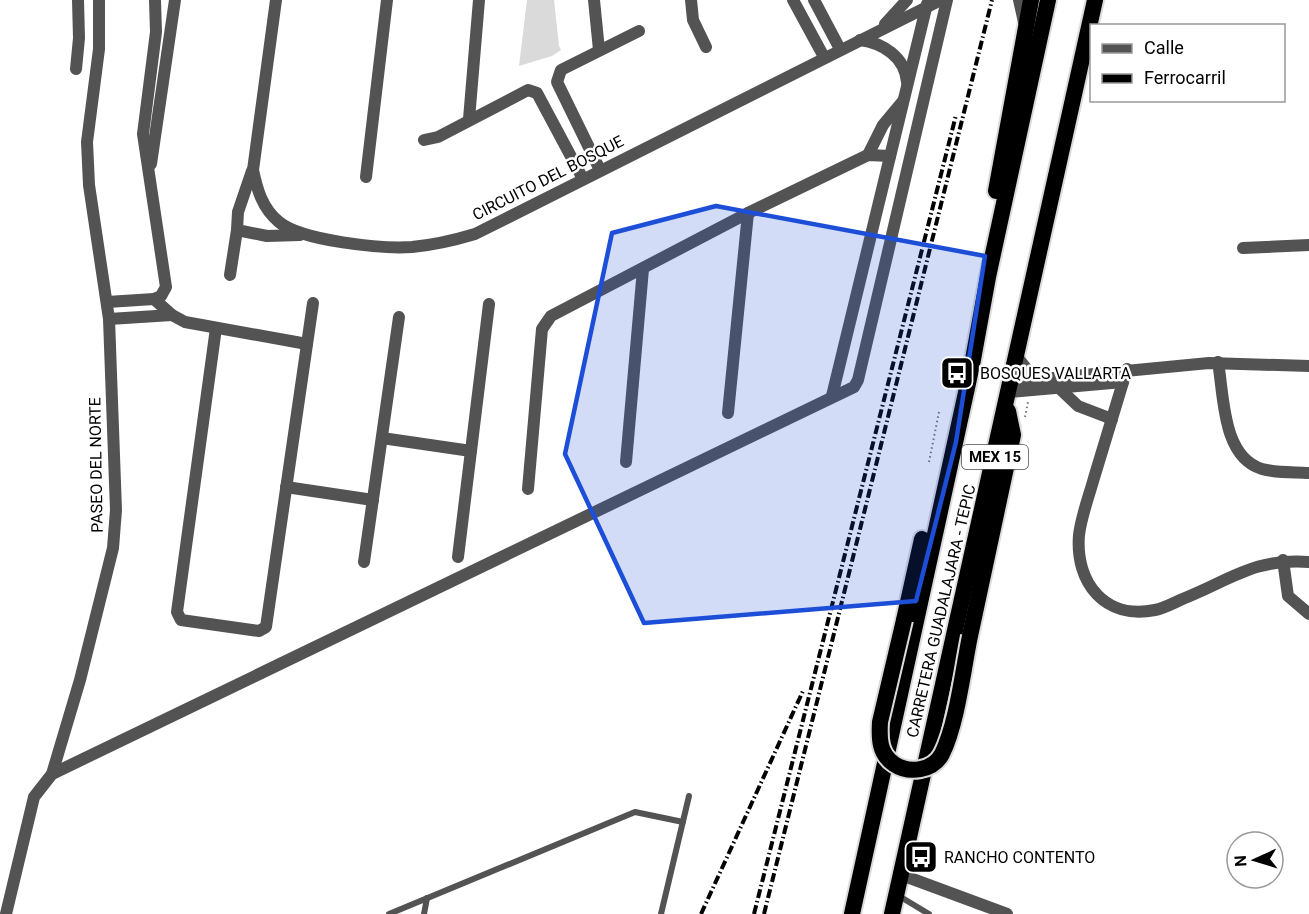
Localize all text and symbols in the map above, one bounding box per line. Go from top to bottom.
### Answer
legend [1090,24,1285,102]
text: Calle [1144,37,1184,58]
text: Ferrocarril [1144,67,1226,88]
street label: CIRCUITO DEL BOSQUE [469,132,627,224]
bus stop icon: BOSQUES VALLARTA [939,355,975,391]
place label: BOSQUES VALLARTA [980,364,1131,383]
street label: PASEO DEL NORTE [85,397,107,533]
road number: MEX 15 [962,445,1028,469]
street label: CARRETERA GUADALAJARA - TEPIC [903,483,979,739]
north arrow [1225,830,1285,890]
bus stop icon: RANCHO CONTENTO [903,839,939,875]
place label: RANCHO CONTENTO [944,848,1095,867]
text: N [1231,855,1250,867]

